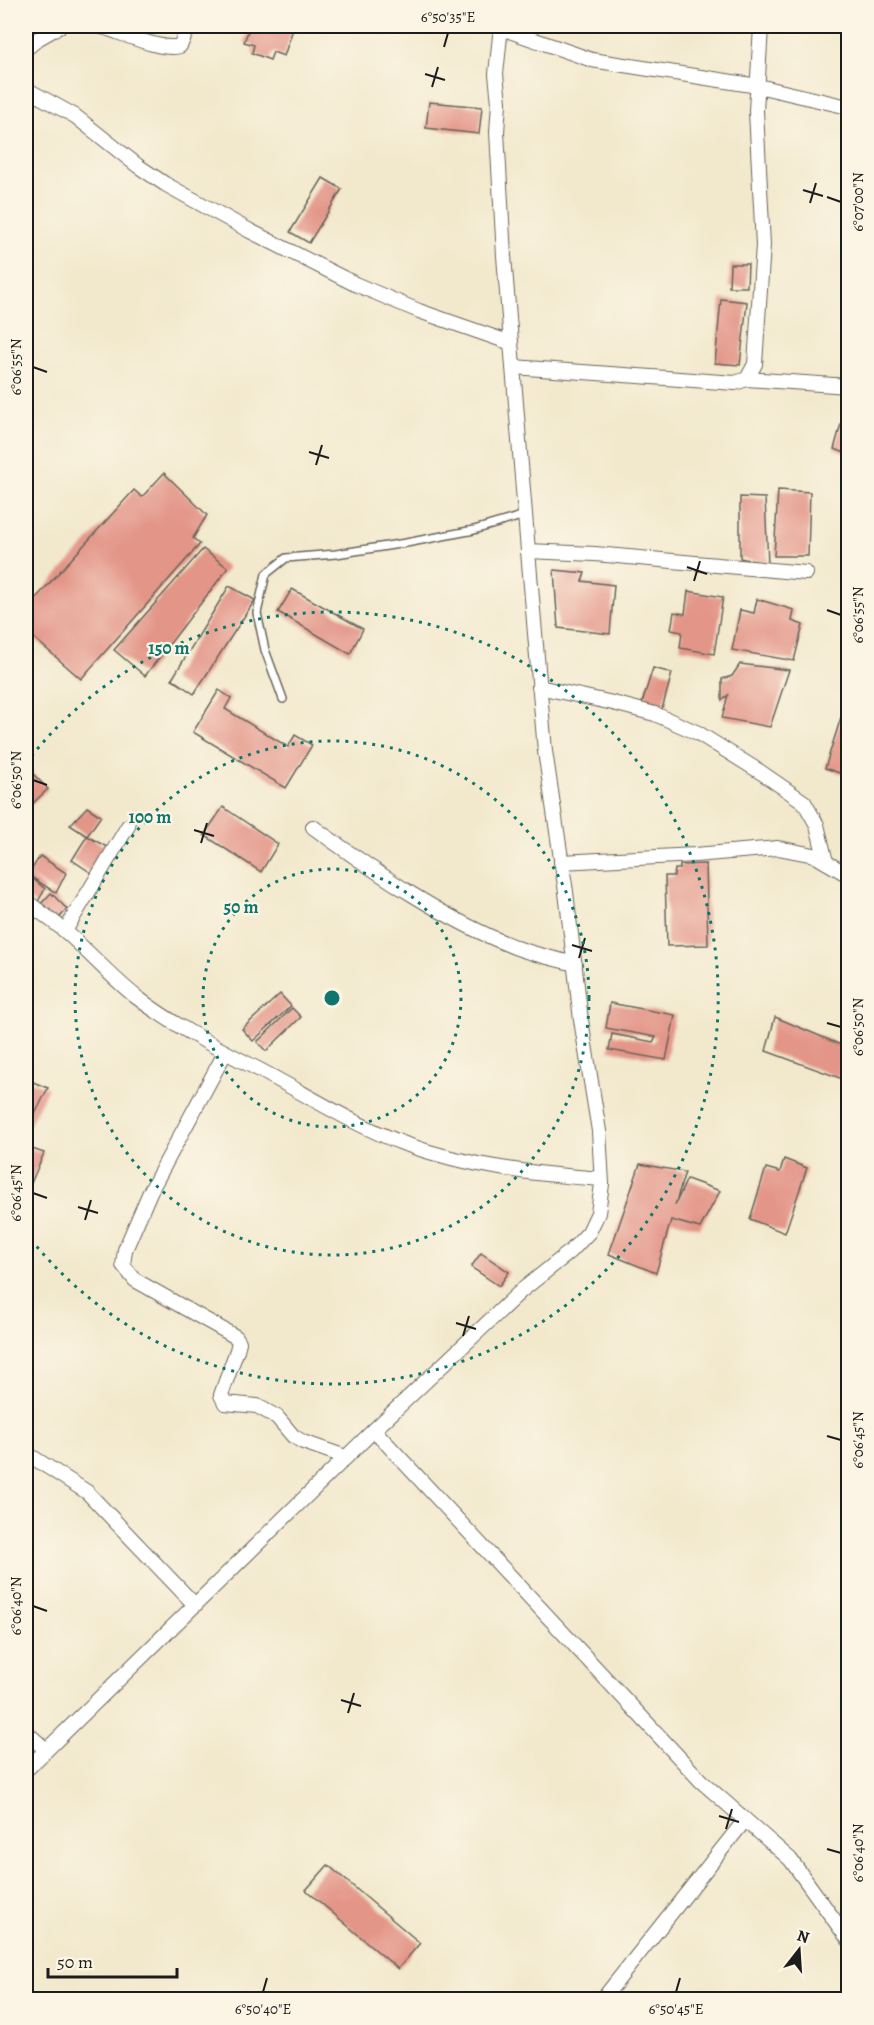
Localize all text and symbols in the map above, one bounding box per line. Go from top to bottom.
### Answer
text: 6°50'35"E [421,7,475,27]
text: 6°07'00"N [848,172,868,232]
text: 6°06'55"N [6,338,26,396]
text: 6°06'55"N [848,586,868,644]
text: 150 m [148,636,190,660]
text: 6°06'50"N [6,750,26,809]
text: 100 m [129,805,171,829]
text: 50 m [224,895,258,919]
centre of rings [322,988,342,1008]
text: 6°06'50"N [848,997,868,1056]
text: 6°06'45"N [6,1164,26,1222]
text: 6°06'45"N [848,1411,868,1469]
text: 6°06'40"N [6,1576,26,1636]
text: 6°06'40"N [848,1823,868,1883]
north arrow [769,1920,829,1980]
text: N [794,1924,812,1949]
scale bar [48,1941,177,1979]
text: 50 m [57,1950,93,1974]
text: 6°50'40"E [235,1999,291,2019]
text: 6°50'45"E [648,1999,704,2019]

